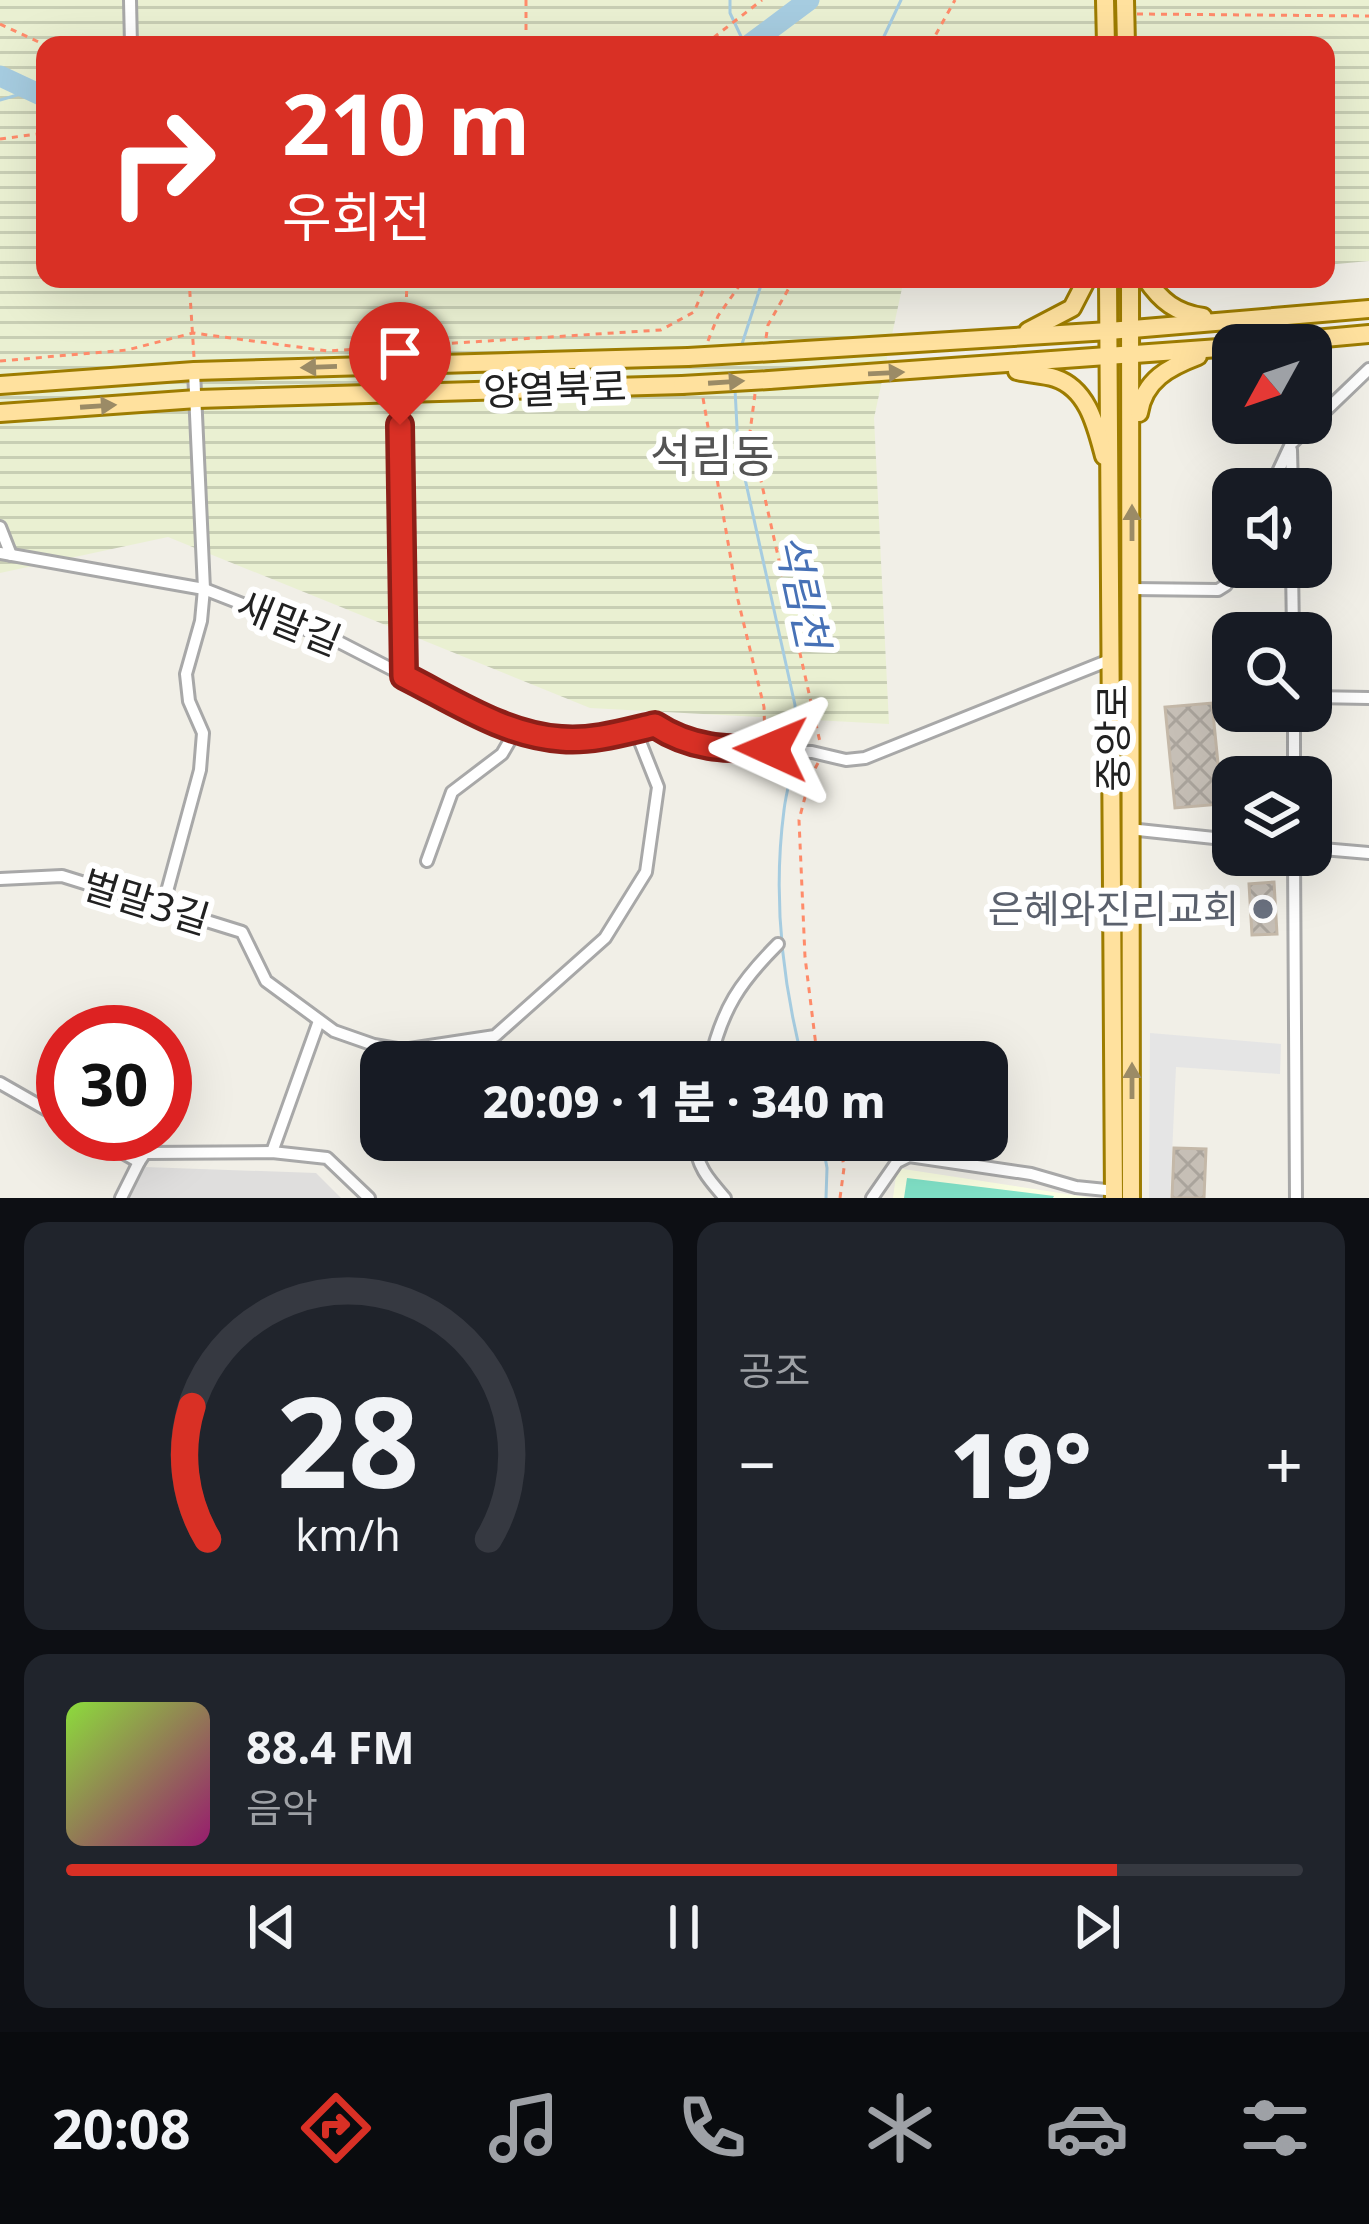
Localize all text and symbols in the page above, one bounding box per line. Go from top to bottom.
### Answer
text: 210 m [282,65,530,180]
icon: right [84,84,240,240]
text: 우회전 [282,179,431,253]
pin [349,302,451,425]
icon: arrive [367,320,433,386]
north arrow [1212,324,1332,444]
map controls [1212,324,1332,876]
one-way arrow [299,358,337,377]
street label: 양열북로 [482,359,628,416]
one-way arrow [868,363,905,382]
one-way arrow [708,373,745,392]
one-way arrow [80,396,118,415]
district label: 석림동 [650,424,774,485]
button: sound [1212,468,1332,588]
one-way arrow [1122,503,1142,541]
water label: 석림천 [764,528,844,658]
street label: 새말길 [230,577,349,666]
button: search [1212,612,1332,732]
street label: 중앙로 [1085,684,1138,792]
position arrow [708,686,834,812]
button: layers [1212,756,1332,876]
street label: 벌말3길 [77,856,216,945]
place label: 은혜와진리교회 [988,881,1239,934]
marker: 은혜와진리교회 [1250,896,1276,922]
speed limit sign: 30 [36,1005,192,1161]
one-way arrow [1122,1061,1142,1099]
text: 20:09 · 1 분 · 340 m [483,1070,885,1131]
text: 공조 [739,1343,810,1396]
text: 28 [277,1355,420,1525]
text: 19° [950,1402,1092,1524]
text: − [739,1418,776,1508]
text: + [1265,1418,1303,1508]
text: km/h [296,1505,401,1564]
text: 88.4 FM [246,1716,415,1777]
text: 음악 [246,1780,318,1833]
icon: previous [239,1894,305,1960]
icon: pause [651,1894,717,1960]
icon: next [1064,1894,1130,1960]
icon: directions [294,2086,378,2170]
icon: music [482,2086,566,2170]
icon: phone [670,2086,754,2170]
icon: climate [858,2086,942,2170]
icon: car [1045,2086,1129,2170]
icon: filters [1233,2086,1317,2170]
text: 20:08 [52,2091,191,2165]

